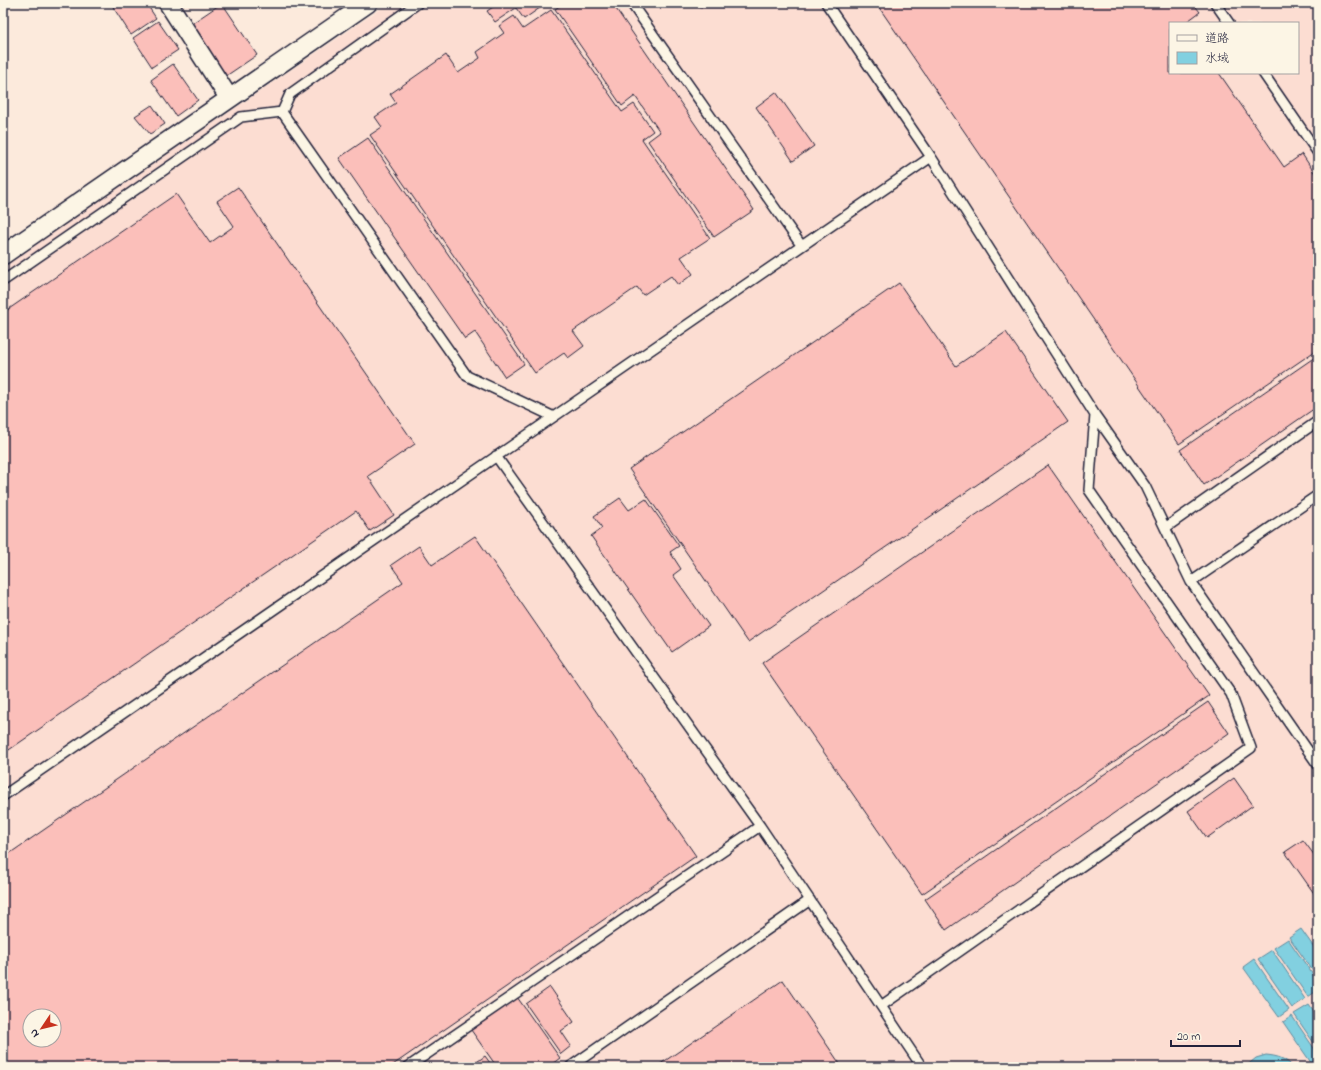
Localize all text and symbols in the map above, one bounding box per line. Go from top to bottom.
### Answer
legend [1169,22,1299,74]
text: 道路 [1205,30,1229,48]
text: 水域 [1205,50,1229,68]
north arrow [22,1008,62,1048]
scale bar [1171,1022,1240,1048]
text: N [26,1026,43,1041]
text: 20 m [1177,1028,1200,1046]

